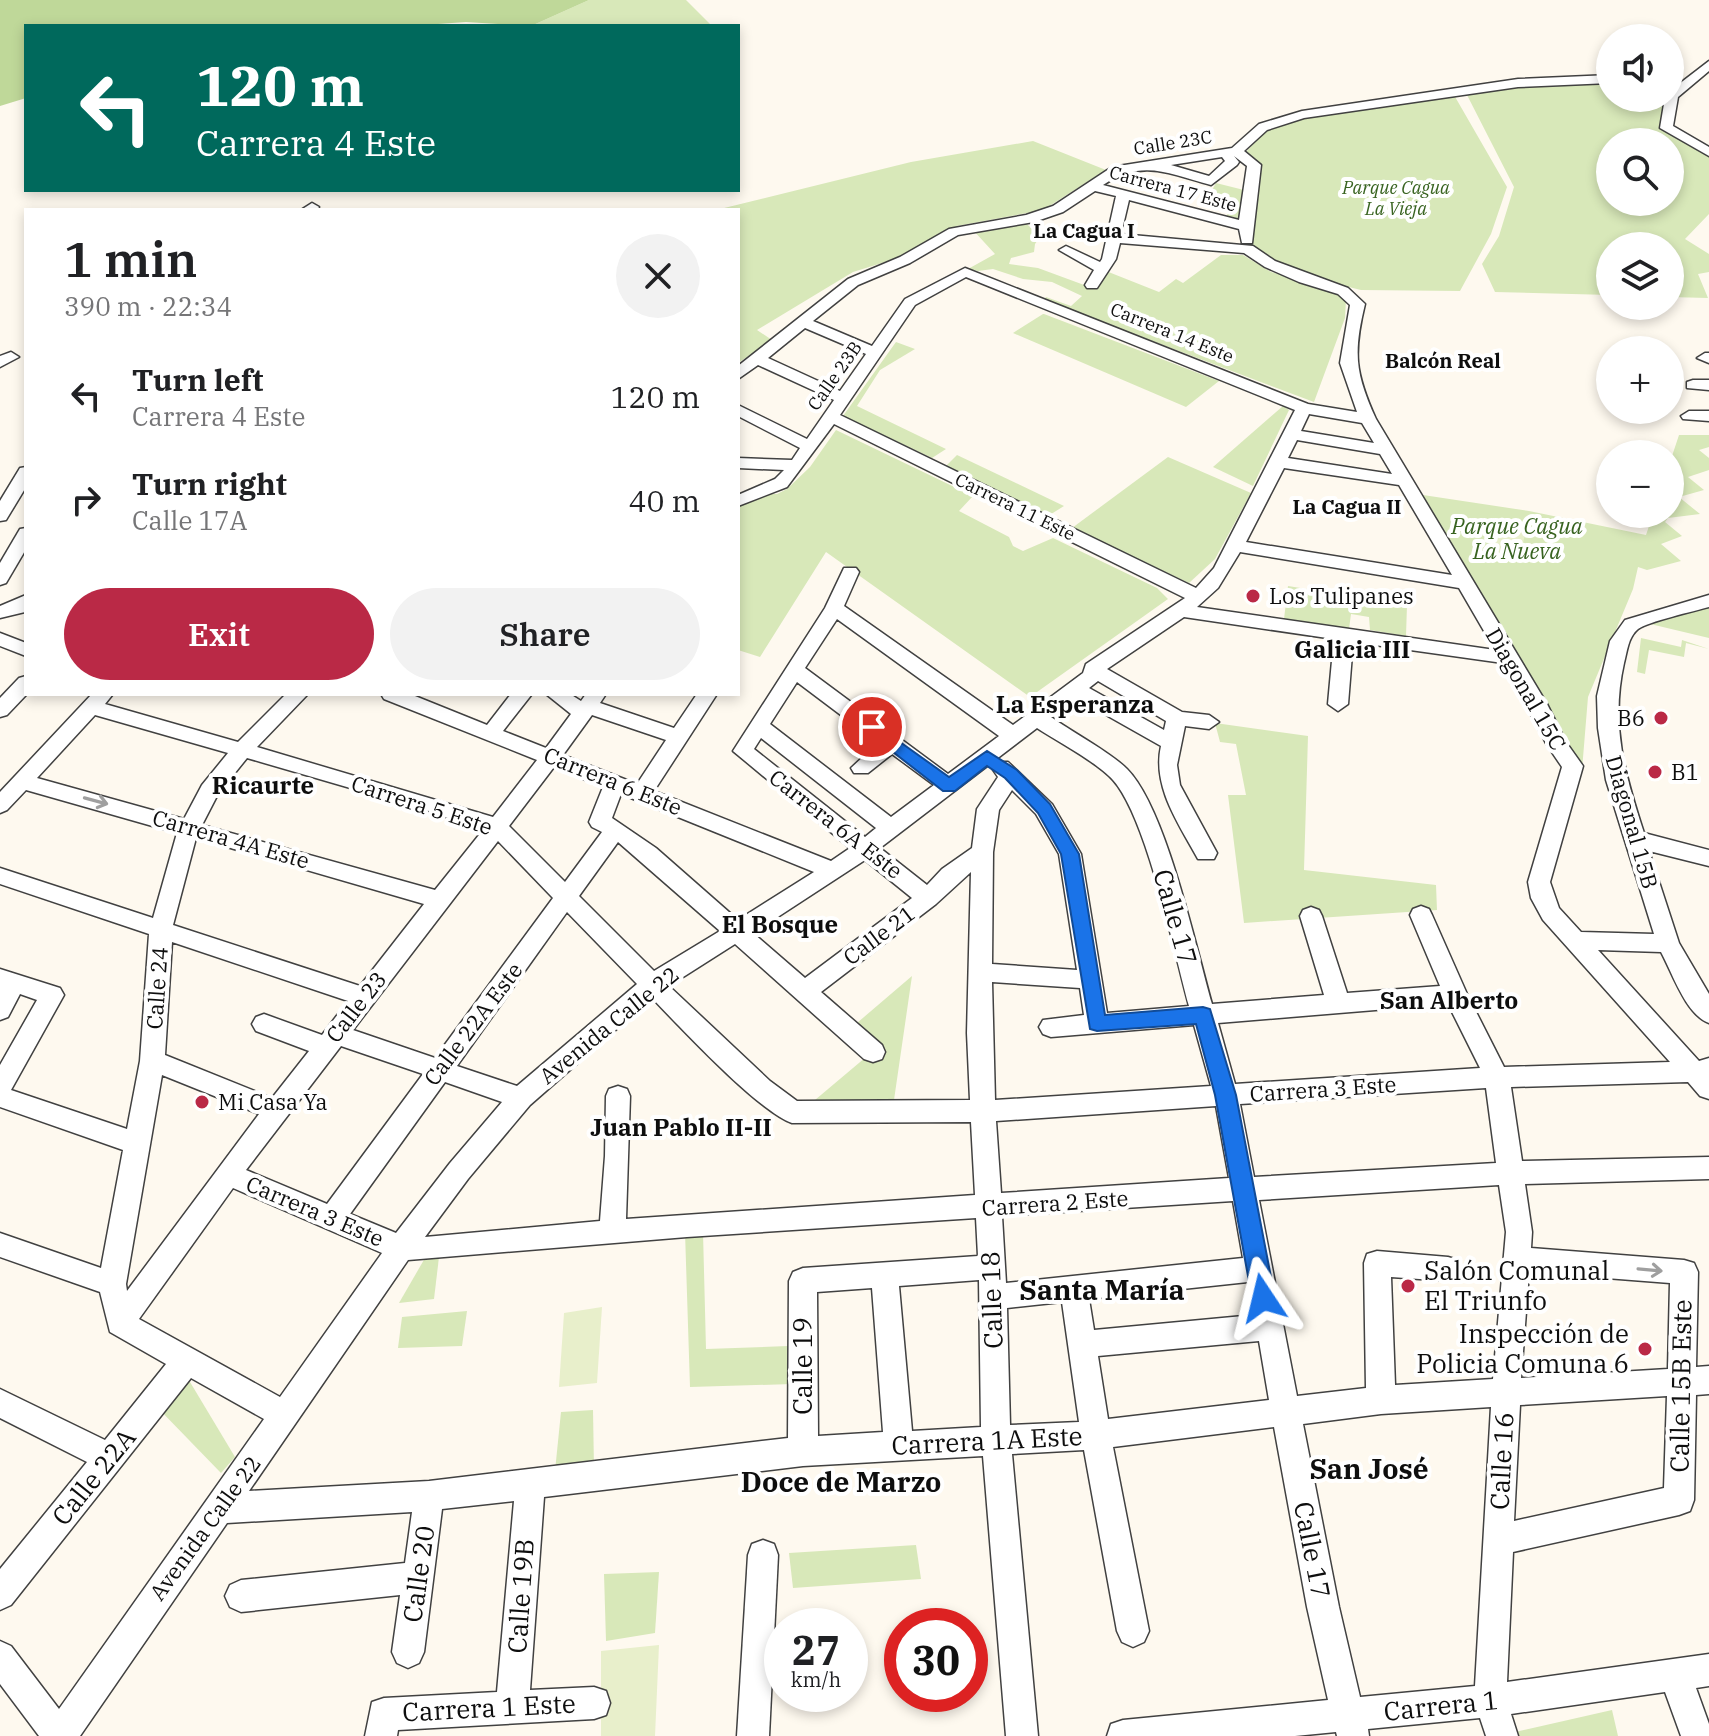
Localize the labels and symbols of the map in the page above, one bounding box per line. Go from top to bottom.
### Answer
street label: Calle 23C [1132,125,1214,160]
street label: Carrera 17 Este [1107,160,1239,217]
park label: Parque Cagua La Vieja [1341,176,1450,220]
district label: La Cagua I [1033,217,1135,244]
street label: Carrera 14 Este [1107,297,1237,368]
street label: Calle 23B [802,337,867,415]
district label: Balcón Real [1385,347,1501,374]
street label: Carrera 11 Este [951,468,1079,546]
district label: La Cagua II [1292,493,1402,520]
park label: Parque Cagua La Nueva [1450,511,1583,565]
place label: Los Tulipanes [1269,581,1414,610]
marker: Los Tulipanes [1244,587,1262,605]
street label: Diagonal 15C [1480,622,1573,755]
district label: Galicia III [1294,633,1410,665]
district label: La Esperanza [996,688,1155,720]
pin [838,693,906,761]
place label: B6 [1617,703,1645,732]
marker: B6 [1652,709,1670,727]
street label: Carrera 6 Este [540,740,687,821]
street label: Diagonal 15B [1600,752,1665,892]
place label: B1 [1671,757,1699,786]
street label: Carrera 6A Este [764,762,909,885]
marker: B1 [1646,763,1664,781]
street label: Carrera 5 Este [348,768,496,841]
district label: Ricaurte [212,769,314,801]
one-way arrow [83,795,109,810]
street label: Carrera 4A Este [149,802,313,875]
street label: Calle 17 [1146,865,1206,968]
street label: Calle 21 [837,898,920,971]
district label: El Bosque [722,908,838,940]
street label: Calle 24 [139,946,174,1030]
street label: Calle 22A Este [417,956,528,1091]
street label: Avenida Calle 22 [533,959,685,1090]
street label: Calle 23 [319,965,392,1048]
district label: San Alberto [1380,984,1518,1016]
street label: Carrera 3 Este [1249,1069,1397,1108]
place label: Mi Casa Ya [218,1087,328,1116]
marker: Mi Casa Ya [193,1093,211,1111]
district label: Juan Pablo II-II [590,1111,772,1143]
street label: Carrera 3 Este [242,1169,388,1253]
street label: Carrera 2 Este [981,1183,1129,1222]
street label: Calle 18 [972,1251,1010,1349]
place label: Salón Comunal El Triunfo [1424,1253,1609,1317]
position arrow [1221,1256,1305,1340]
one-way arrow [1636,1263,1663,1278]
district label: Santa María [1019,1271,1185,1308]
marker: Salón Comunal El Triunfo [1399,1277,1417,1295]
street label: Calle 15B Este [1661,1299,1699,1473]
place label: Inspección de Policia Comuna 6 [1416,1316,1629,1380]
street label: Calle 19 [785,1317,819,1415]
marker: Inspección de Policia Comuna 6 [1636,1340,1654,1358]
street label: Calle 16 [1481,1411,1521,1511]
street label: Carrera 1A Este [891,1418,1083,1462]
street label: Calle 22A [44,1421,143,1532]
street label: Avenida Calle 22 [142,1450,267,1606]
district label: San José [1309,1450,1429,1487]
district label: Doce de Marzo [741,1463,941,1500]
street label: Calle 17 [1287,1499,1339,1601]
street label: Calle 20 [394,1523,442,1625]
street label: Calle 19B [499,1537,541,1654]
speed limit sign: 30 [884,1608,988,1712]
street label: Carrera 1 [1382,1682,1500,1728]
street label: Carrera 1 Este [401,1685,576,1729]

